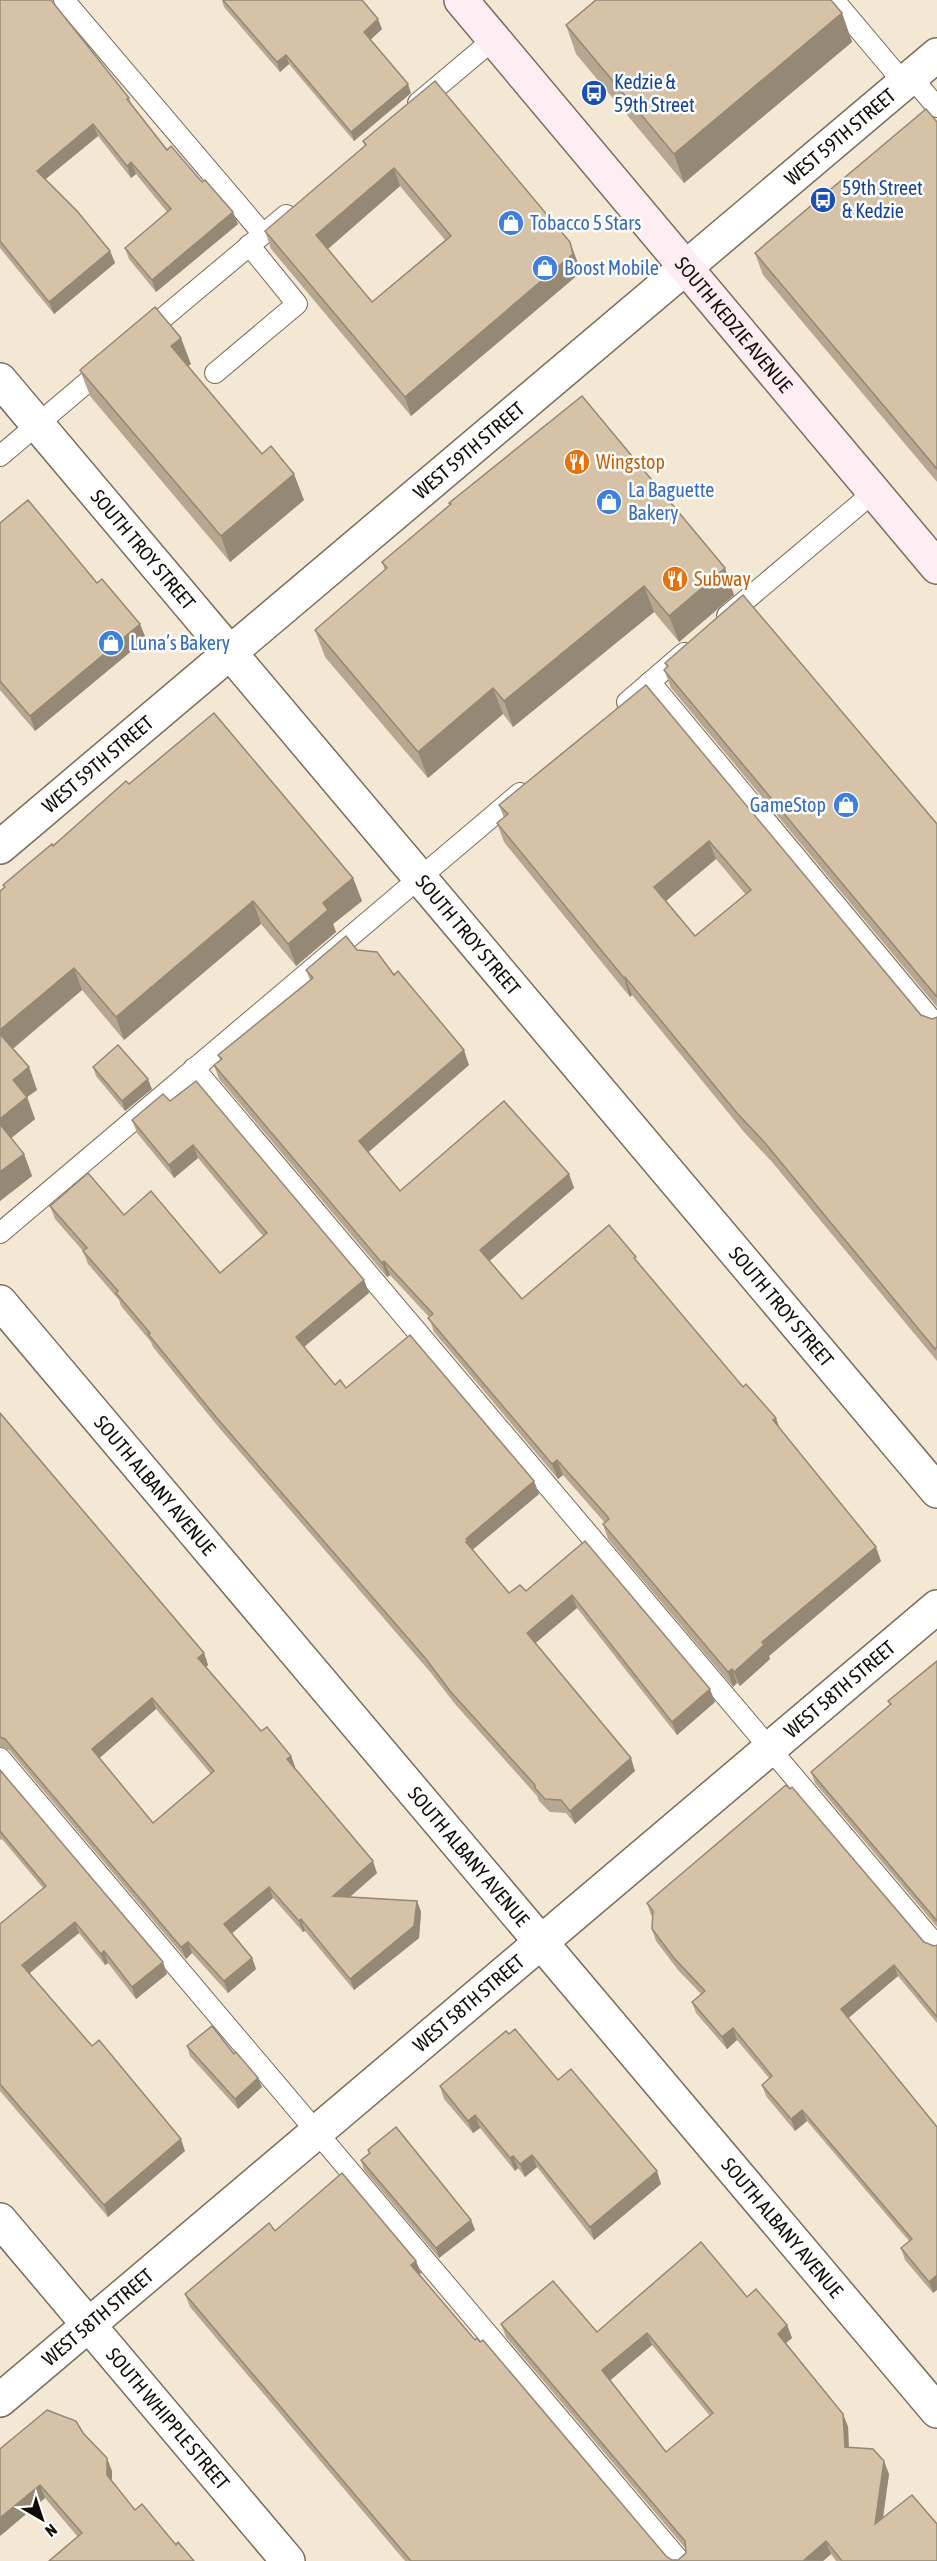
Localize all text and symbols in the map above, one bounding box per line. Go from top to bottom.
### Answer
place label: Kedzie & 59th Street [614,70,695,116]
bus stop icon: Kedzie & 59th Street [579,78,609,108]
street label: WEST 59TH STREET [780,83,900,190]
place label: 59th Street & Kedzie [842,176,923,222]
bus stop icon: 59th Street & Kedzie [808,185,838,215]
shop icon: Tobacco 5 Stars [496,208,526,238]
place label: Tobacco 5 Stars [530,211,641,234]
street label: SOUTH KEDZIE AVENUE [671,252,798,397]
shop icon: Boost Mobile [530,253,560,283]
place label: Boost Mobile [564,256,659,279]
street label: WEST 59TH STREET [408,397,529,504]
restaurant icon: Wingstop [562,447,592,477]
place label: Wingstop [596,450,665,473]
place label: La Baguette Bakery [628,478,714,524]
street label: SOUTH TROY STREET [87,485,201,614]
shop icon: La Baguette Bakery [594,487,624,517]
restaurant icon: Subway [660,564,690,594]
place label: Subway [694,567,751,590]
shop icon: Luna’s Bakery [96,628,126,658]
place label: Luna’s Bakery [130,631,230,654]
street label: WEST 59TH STREET [37,711,158,817]
shop icon: GameStop [831,790,861,820]
place label: GameStop [750,793,826,816]
street label: SOUTH TROY STREET [411,870,526,999]
street label: SOUTH TROY STREET [725,1242,839,1371]
street label: SOUTH ALBANY AVENUE [90,1411,221,1560]
street label: WEST 58TH STREET [779,1636,900,1742]
street label: SOUTH ALBANY AVENUE [404,1782,535,1931]
street label: WEST 58TH STREET [408,1949,529,2056]
street label: SOUTH ALBANY AVENUE [717,2153,848,2302]
street label: WEST 58TH STREET [37,2263,158,2370]
street label: SOUTH WHIPPLE STREET [102,2343,234,2494]
north arrow [12,2489,72,2549]
text: N [42,2521,61,2541]

